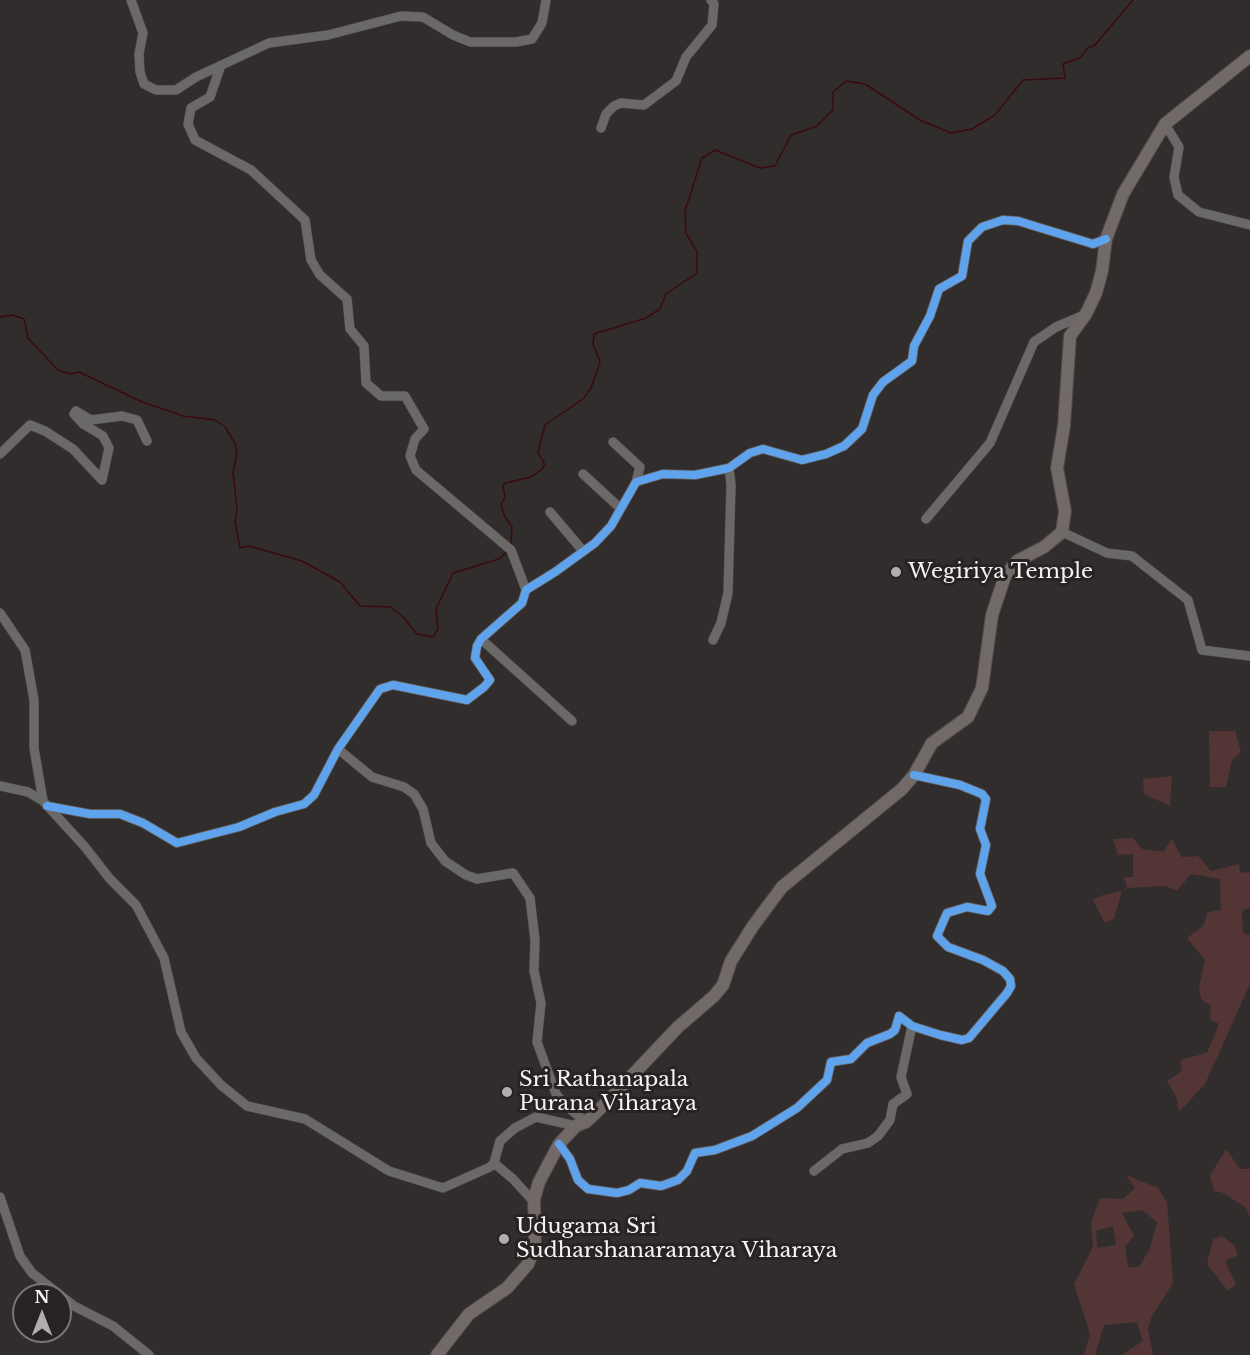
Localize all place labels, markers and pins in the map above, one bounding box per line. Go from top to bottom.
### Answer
place label: Wegiriya Temple [908,559,1093,585]
marker: Wegiriya Temple [889,565,903,579]
place label: Sri Rathanapala Purana Viharaya [519,1067,697,1117]
marker: Sri Rathanapala Purana Viharaya [500,1085,514,1099]
place label: Udugama Sri Sudharshanaramaya Viharaya [516,1214,837,1264]
marker: Udugama Sri Sudharshanaramaya Viharaya [497,1232,511,1246]

